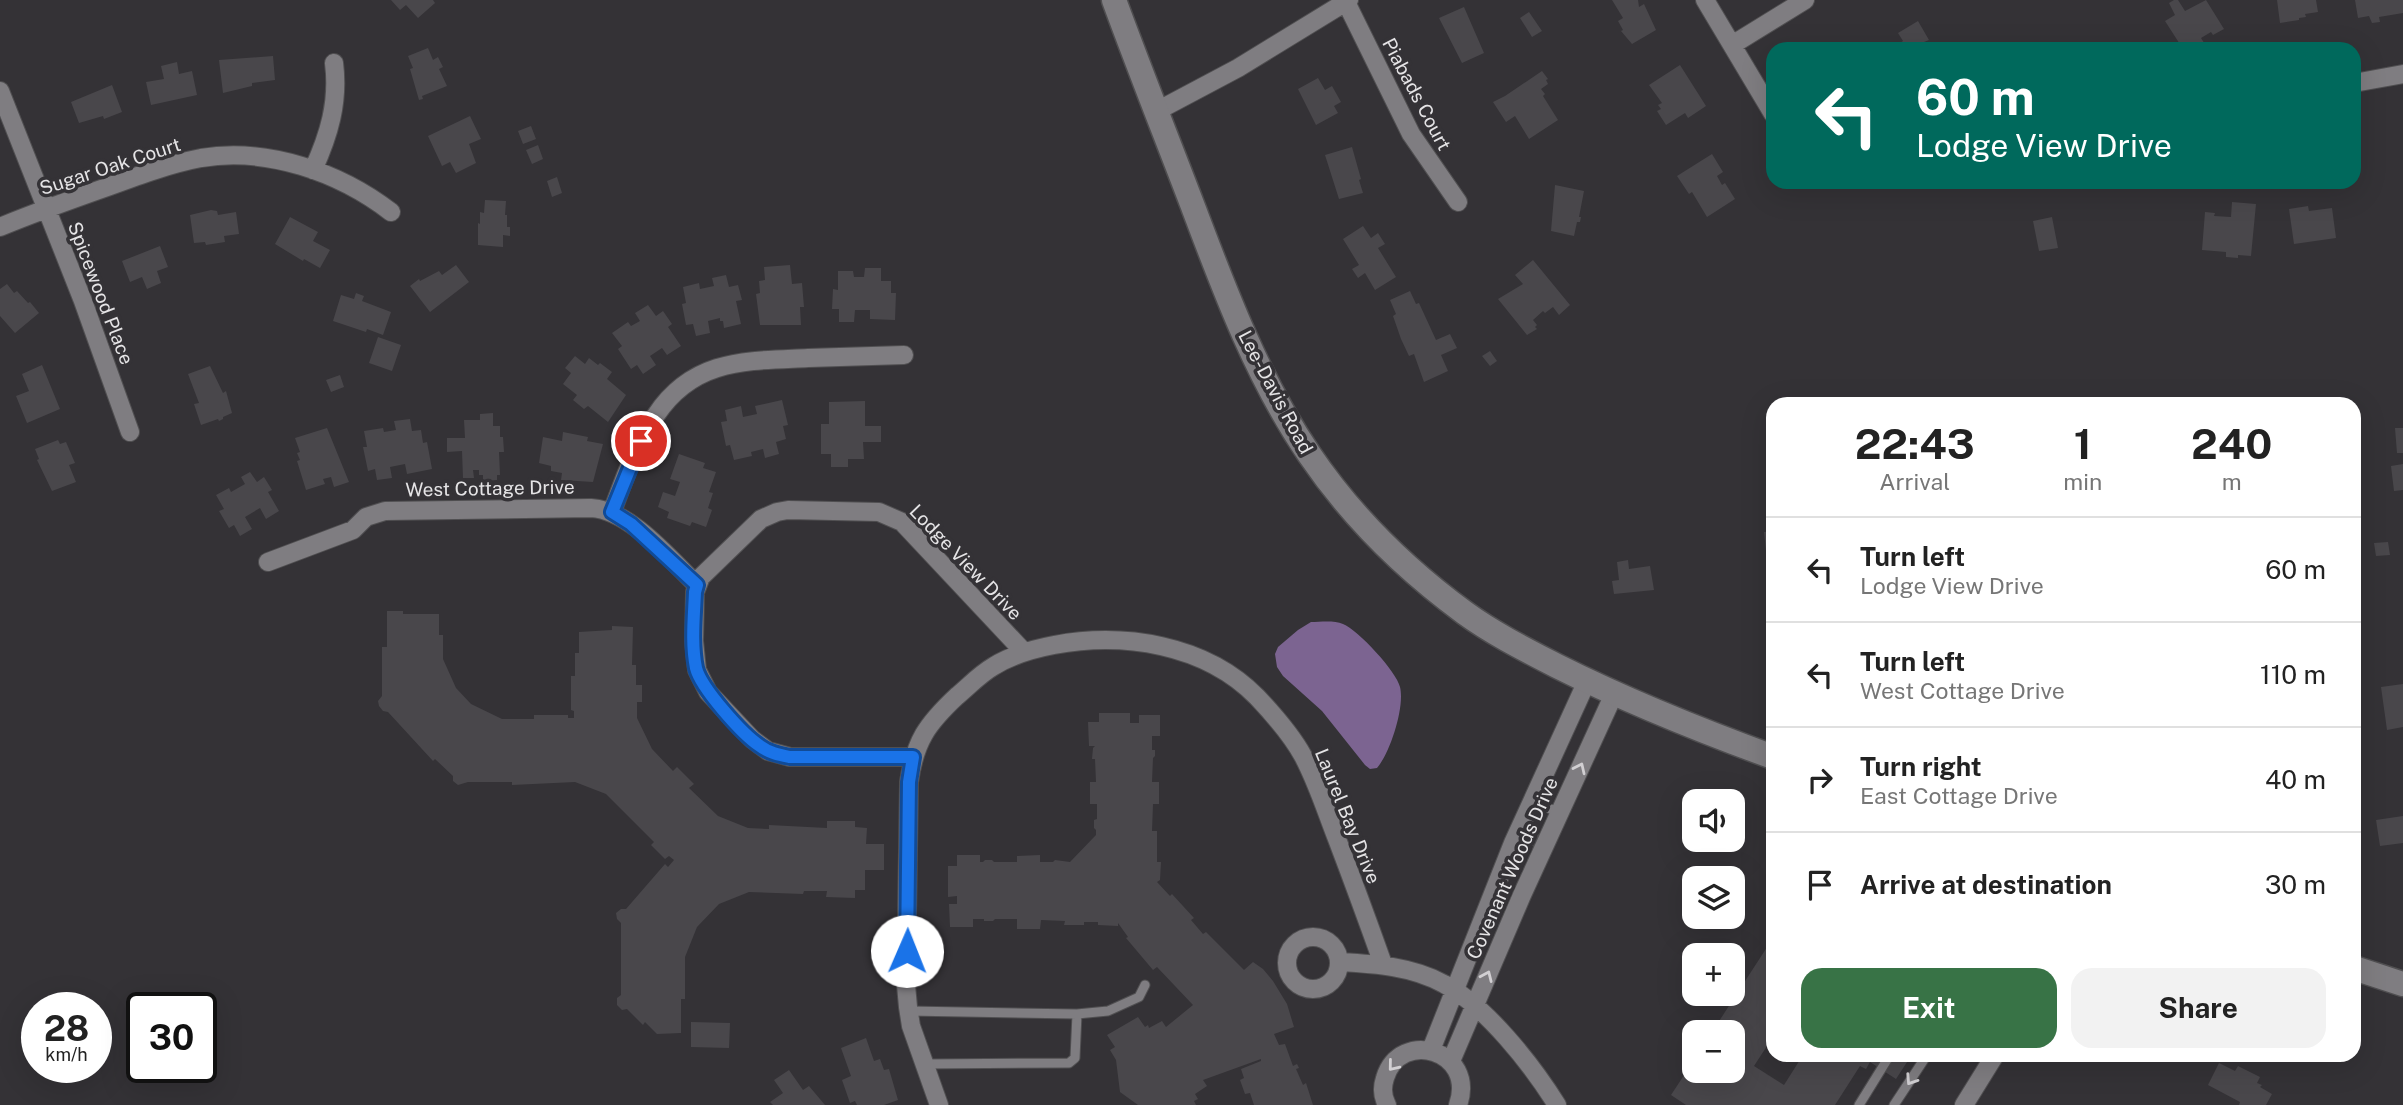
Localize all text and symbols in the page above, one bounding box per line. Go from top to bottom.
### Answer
street label: Piabads Court [1378,34,1456,154]
text: 60 m [1916,68,2035,126]
icon: left [1801,70,1892,161]
text: Lodge View Drive [1916,127,2172,164]
street label: Sugar Oak Court [37,133,183,199]
street label: Spicewood Place [64,219,138,367]
street label: Lee-Davis Road [1234,327,1318,457]
pin [611,411,671,471]
text: 22:43 [1855,419,1975,468]
text: 1 [2074,419,2092,468]
text: 240 [2191,419,2272,468]
icon: arrive [622,422,660,460]
text: Arrival [1879,468,1950,495]
text: min [2063,468,2102,495]
text: m [2222,468,2242,495]
street label: West Cottage Drive [405,476,575,500]
street label: Lodge View Drive [905,500,1027,624]
text: Turn left [1860,541,1965,572]
icon: left [1801,551,1839,589]
text: 60 m [2265,554,2326,585]
text: Lodge View Drive [1860,572,2044,599]
text: Turn left [1860,646,1965,677]
icon: left [1801,656,1839,694]
text: 110 m [2260,659,2326,690]
text: West Cottage Drive [1860,677,2065,704]
street label: Laurel Bay Drive [1311,745,1385,887]
text: Turn right [1860,751,1982,782]
icon: right [1801,761,1839,799]
one-way arrow [1572,763,1586,776]
text: 40 m [2265,764,2326,795]
street label: Covenant Woods Drive [1462,774,1562,962]
text: East Cottage Drive [1860,782,2058,809]
map controls [1682,789,1745,1083]
button: sound [1682,789,1745,852]
button: layers [1682,866,1745,929]
icon: arrive [1801,866,1839,904]
text: Arrive at destination [1860,869,2112,900]
text: 30 m [2265,869,2326,900]
position arrow [870,914,944,988]
button: + [1682,943,1745,1006]
button: Exit [1801,968,2057,1048]
button: Share [2071,968,2326,1048]
one-way arrow [1479,971,1493,983]
speed limit sign: 30 [126,992,217,1083]
text: 28 [44,1008,89,1049]
button: − [1682,1020,1745,1083]
text: km/h [45,1044,88,1065]
one-way arrow [1389,1058,1402,1070]
one-way arrow [1906,1072,1919,1085]

